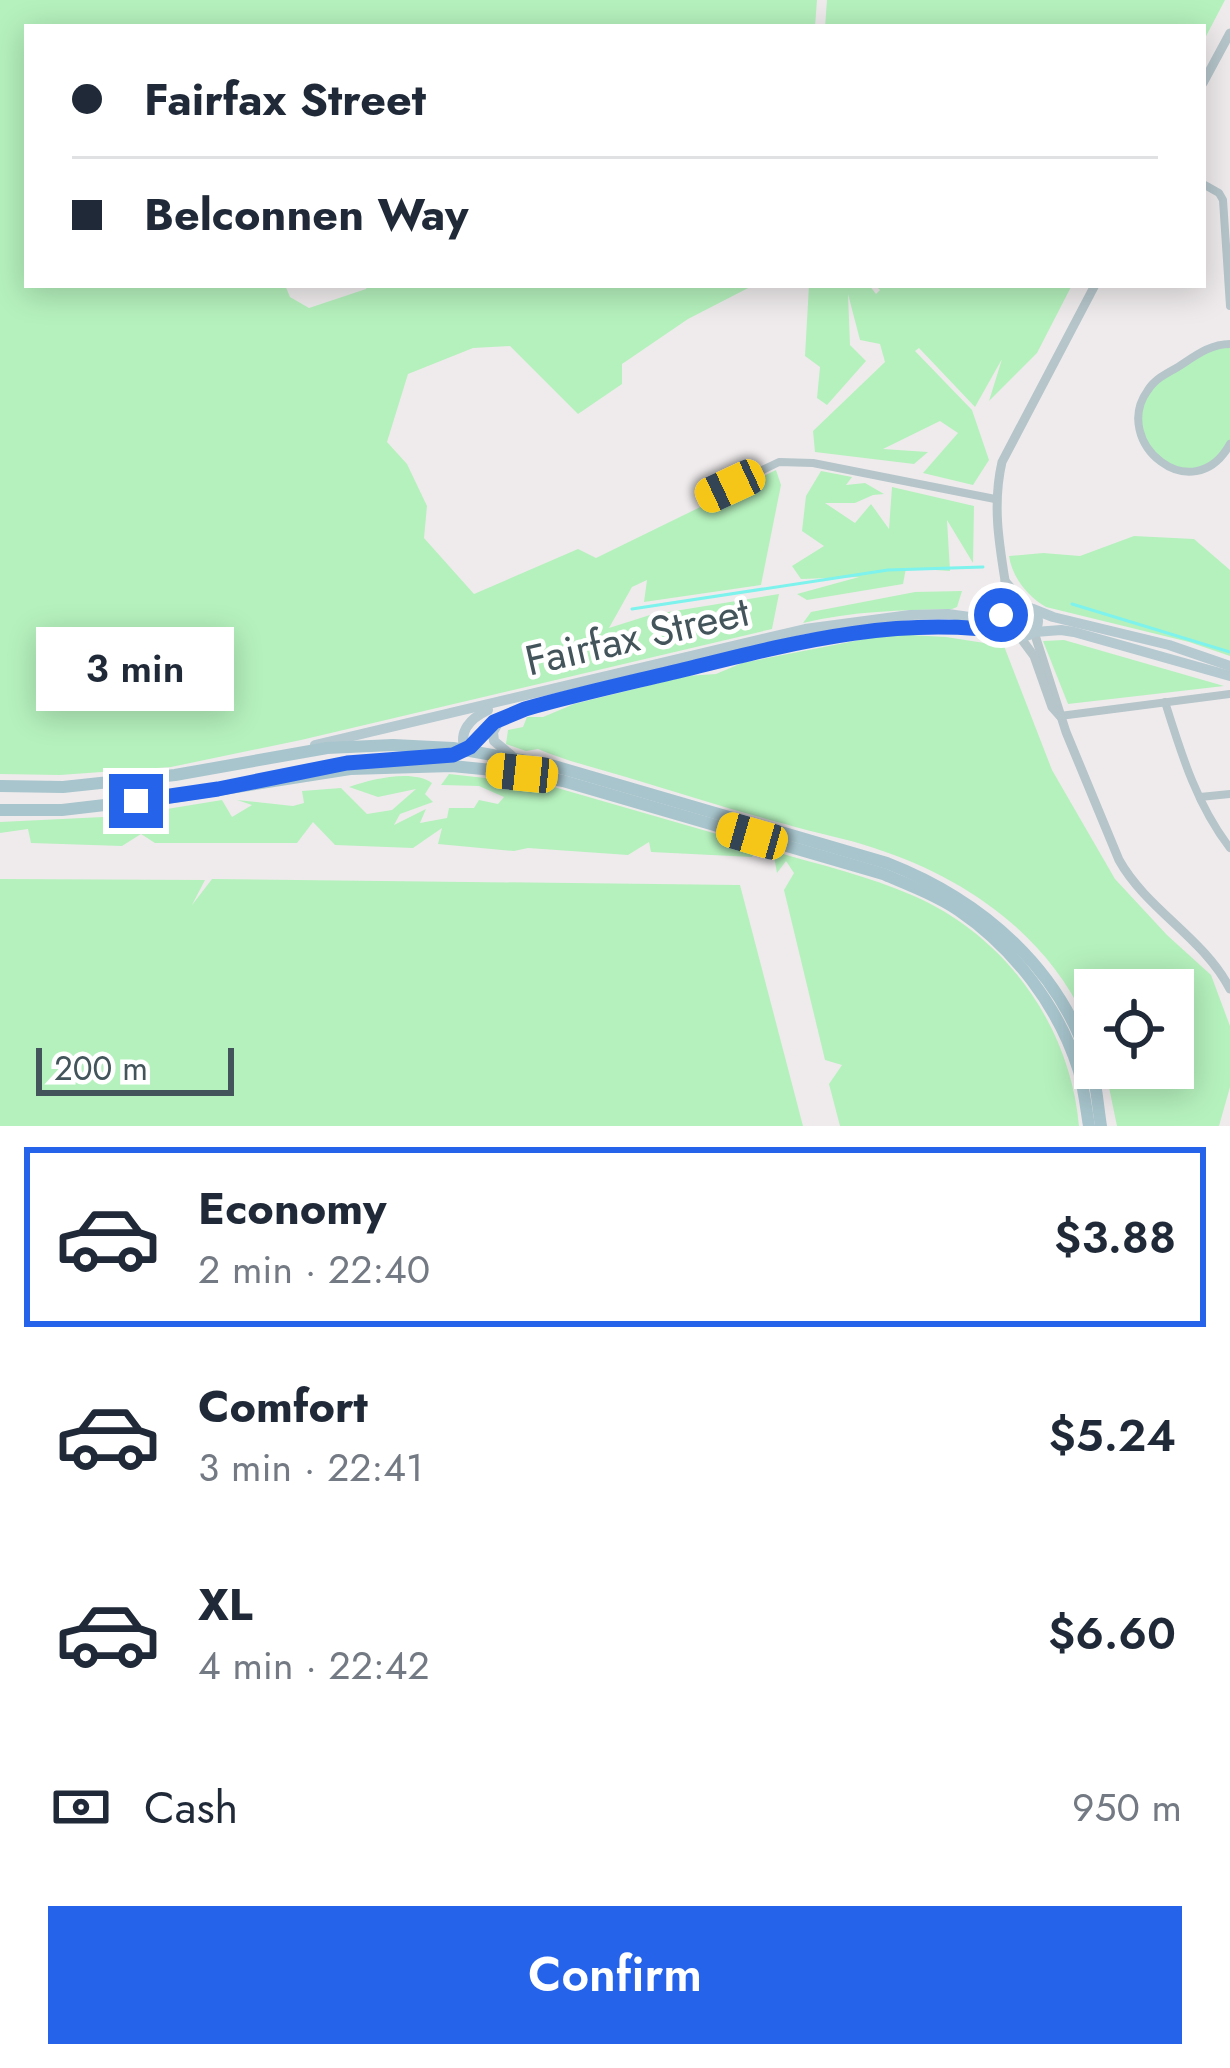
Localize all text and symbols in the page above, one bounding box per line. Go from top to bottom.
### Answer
text: Fairfax Street [144,67,426,132]
text: Belconnen Way [144,182,468,247]
car [690,454,770,518]
street label: Fairfax Street [519,581,755,691]
route start [974,588,1028,642]
callout: 3 min [37,627,235,711]
text: 3 min [86,640,184,697]
car [484,751,560,795]
route end [109,774,163,828]
car [712,809,792,863]
map controls [1074,969,1194,1089]
button: locate [1074,969,1194,1089]
scale bar [36,1042,234,1095]
text: 200 m [54,1045,148,1092]
text: Economy [198,1176,386,1241]
icon: car [54,1183,162,1291]
text: $3.88 [1054,1205,1176,1270]
text: 2 min · 22:40 [198,1241,430,1298]
text: Comfort [198,1374,368,1439]
icon: car [54,1381,162,1489]
text: $5.24 [1048,1403,1176,1468]
text: 3 min · 22:41 [198,1439,424,1496]
text: XL [198,1572,253,1637]
icon: car [54,1579,162,1687]
text: $6.60 [1048,1601,1176,1666]
text: 4 min · 22:42 [198,1637,430,1694]
icon: cash [48,1774,114,1840]
text: Cash [144,1775,238,1840]
text: 950 m [1072,1779,1182,1836]
button: Confirm [48,1906,1182,2044]

